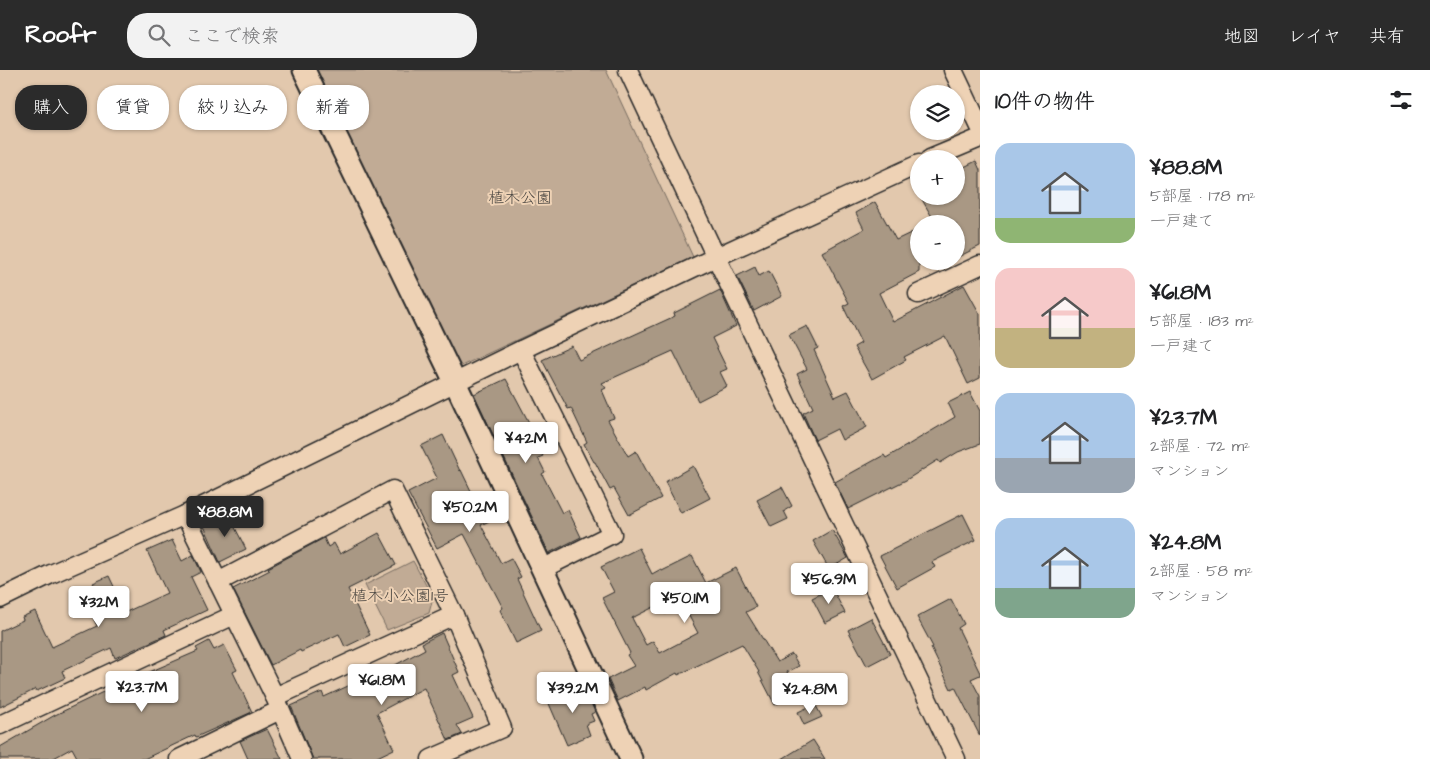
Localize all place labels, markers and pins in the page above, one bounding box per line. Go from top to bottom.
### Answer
pin: ¥42M [496,422,556,464]
pin: ¥50.2M [429,490,511,533]
pin: ¥88.8M [184,496,266,538]
pin: ¥56.9M [788,562,870,605]
pin: ¥50.1M [644,582,726,624]
pin: ¥32M [69,586,129,628]
pin: ¥61.8M [341,664,423,706]
pin: ¥23.7M [101,670,183,713]
pin: ¥39.2M [532,672,614,714]
pin: ¥24.8M [769,672,851,715]

